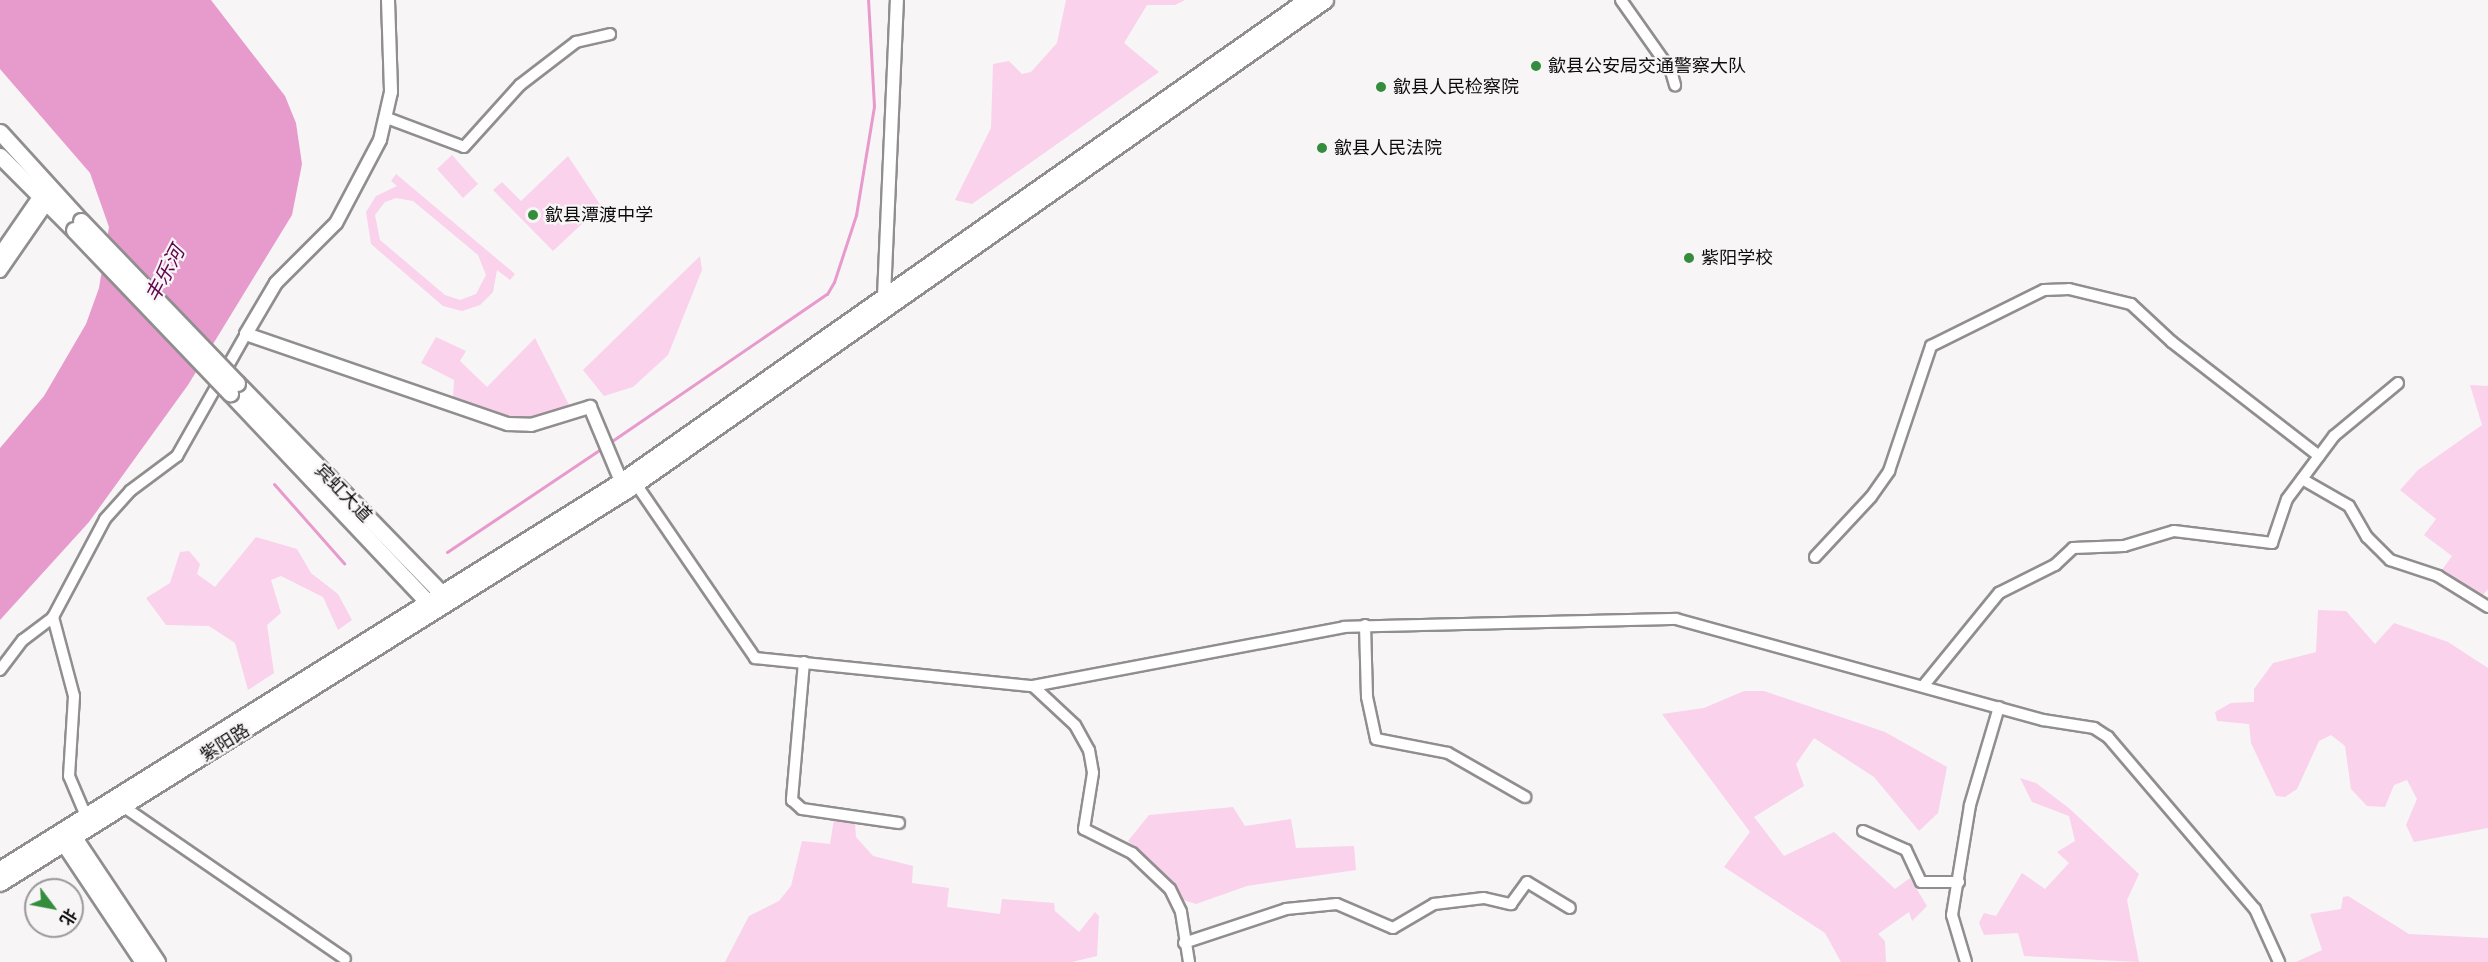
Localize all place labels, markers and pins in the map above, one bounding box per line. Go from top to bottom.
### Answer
place label: 歙县公安局交通警察大队 [1548,55,1746,77]
marker: 歙县公安局交通警察大队 [1529,59,1543,73]
place label: 歙县人民检察院 [1393,76,1519,98]
marker: 歙县人民检察院 [1374,80,1388,94]
place label: 歙县人民法院 [1334,137,1442,159]
marker: 歙县人民法院 [1315,141,1329,155]
place label: 歙县潭渡中学 [545,204,653,226]
marker: 歙县潭渡中学 [526,208,540,222]
place label: 紫阳学校 [1701,247,1773,269]
marker: 紫阳学校 [1682,251,1696,265]

